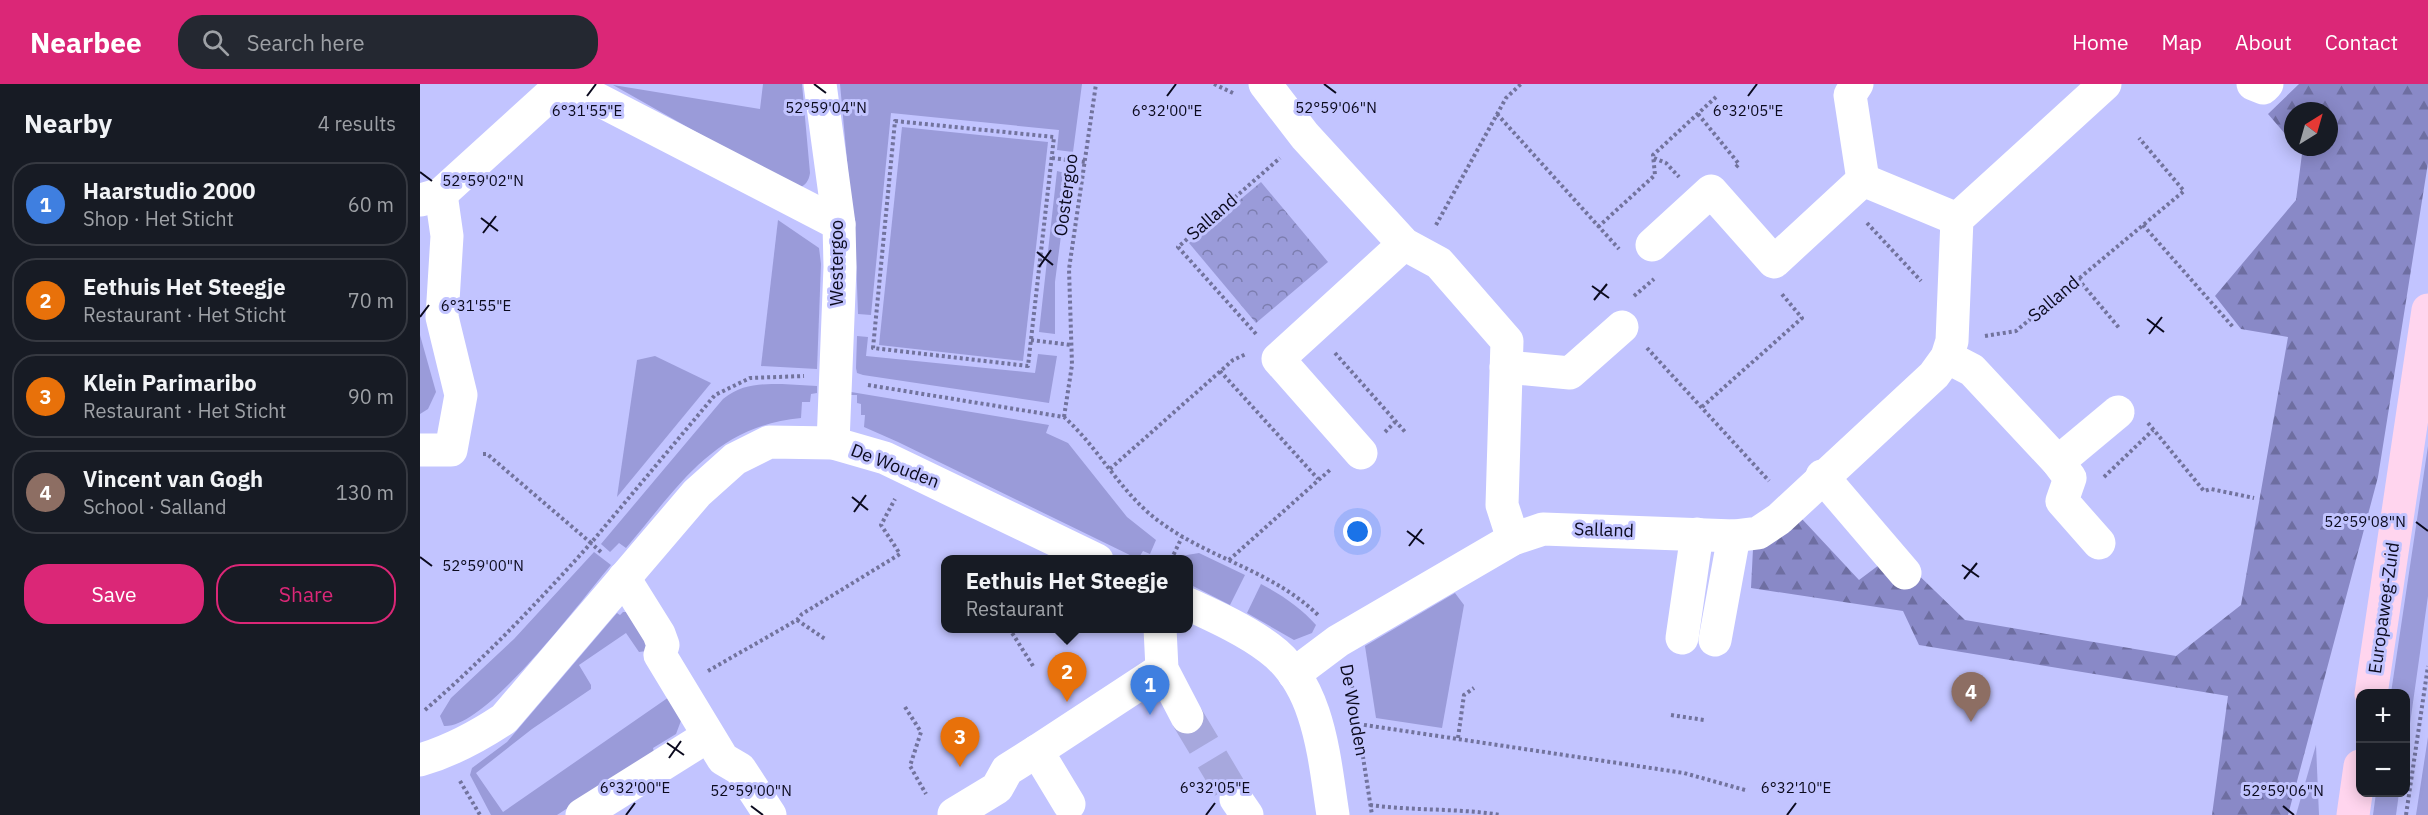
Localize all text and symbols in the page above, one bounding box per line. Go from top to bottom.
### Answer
search box [178,15,598,69]
text: Nearbee [30,24,142,61]
icon: search [199,26,232,59]
text: Search here [247,28,365,57]
text: Home [2072,28,2129,56]
text: Map [2162,28,2202,56]
text: About [2235,28,2292,56]
text: Contact [2325,28,2398,56]
text: 52°59'04"N [785,98,867,117]
text: 52°59'06"N [1295,98,1377,117]
text: 6°31'55"E [552,101,622,120]
text: 6°32'00"E [1132,101,1202,120]
text: 6°32'05"E [1713,101,1783,120]
north arrow [2284,102,2338,156]
text: Nearby [24,106,112,140]
text: 4 results [318,110,396,137]
street label: Oostergoo [1048,152,1083,238]
text: 52°59'02"N [442,171,524,190]
text: Haarstudio 2000 [83,176,255,205]
street label: Salland [1181,188,1242,245]
text: 1 [40,191,52,218]
text: 60 m [348,191,394,218]
text: Shop · Het Sticht [83,205,234,232]
street label: Westergoo [825,220,848,306]
street label: Salland [2023,271,2084,327]
text: Eethuis Het Steegje [83,272,286,301]
text: 2 [40,287,52,314]
text: 70 m [348,287,394,314]
text: 6°31'55"E [441,296,511,315]
text: Restaurant · Het Sticht [83,301,286,328]
text: Klein Parimaribo [83,368,257,397]
text: 3 [40,383,52,410]
text: 90 m [348,383,394,410]
text: Restaurant · Het Sticht [83,397,286,424]
street label: De Wouden [848,438,943,493]
text: Vincent van Gogh [83,464,263,493]
text: 4 [40,479,52,506]
text: 130 m [336,479,394,506]
text: School · Salland [83,493,227,520]
text: 52°59'08"N [2324,512,2406,531]
your location [1343,517,1372,546]
street label: Salland [1574,517,1634,542]
street label: Europaweg-Zuid [2363,541,2404,675]
popup [941,555,1193,633]
text: 52°59'00"N [442,556,524,575]
button: Save [24,564,204,624]
button: Share [216,564,396,624]
text: Eethuis Het Steegje [966,566,1168,595]
text: Restaurant [966,595,1064,622]
pin: 2 [1048,652,1086,702]
street label: De Wouden [1335,662,1374,758]
pin: 1 [1130,666,1170,715]
pin: 4 [1952,672,1990,722]
map controls [2356,689,2410,797]
button: + [2356,689,2410,743]
pin: 3 [940,718,980,767]
button: − [2356,743,2410,797]
text: 6°32'00"E [600,778,670,797]
text: 6°32'05"E [1180,778,1250,797]
text: 6°32'10"E [1761,778,1831,797]
text: 52°59'00"N [710,781,792,800]
text: 52°59'06"N [2242,781,2324,800]

